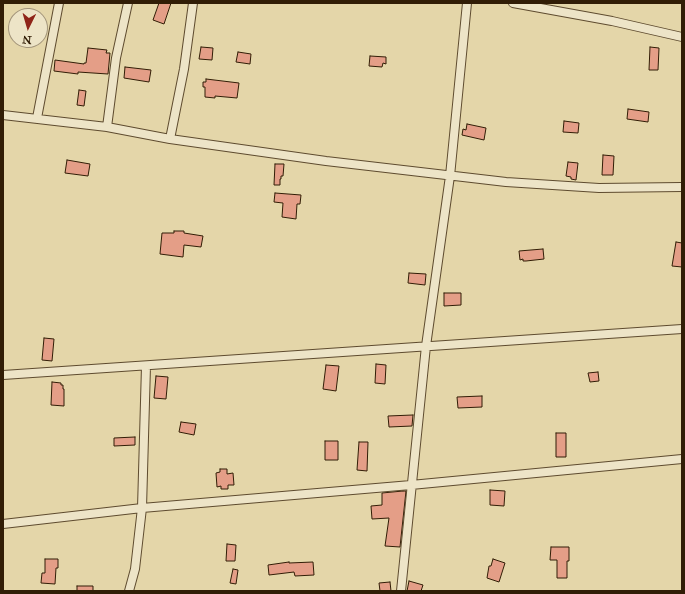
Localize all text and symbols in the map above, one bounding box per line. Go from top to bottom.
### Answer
north arrow [8,8,48,48]
text: N [22,33,32,46]

